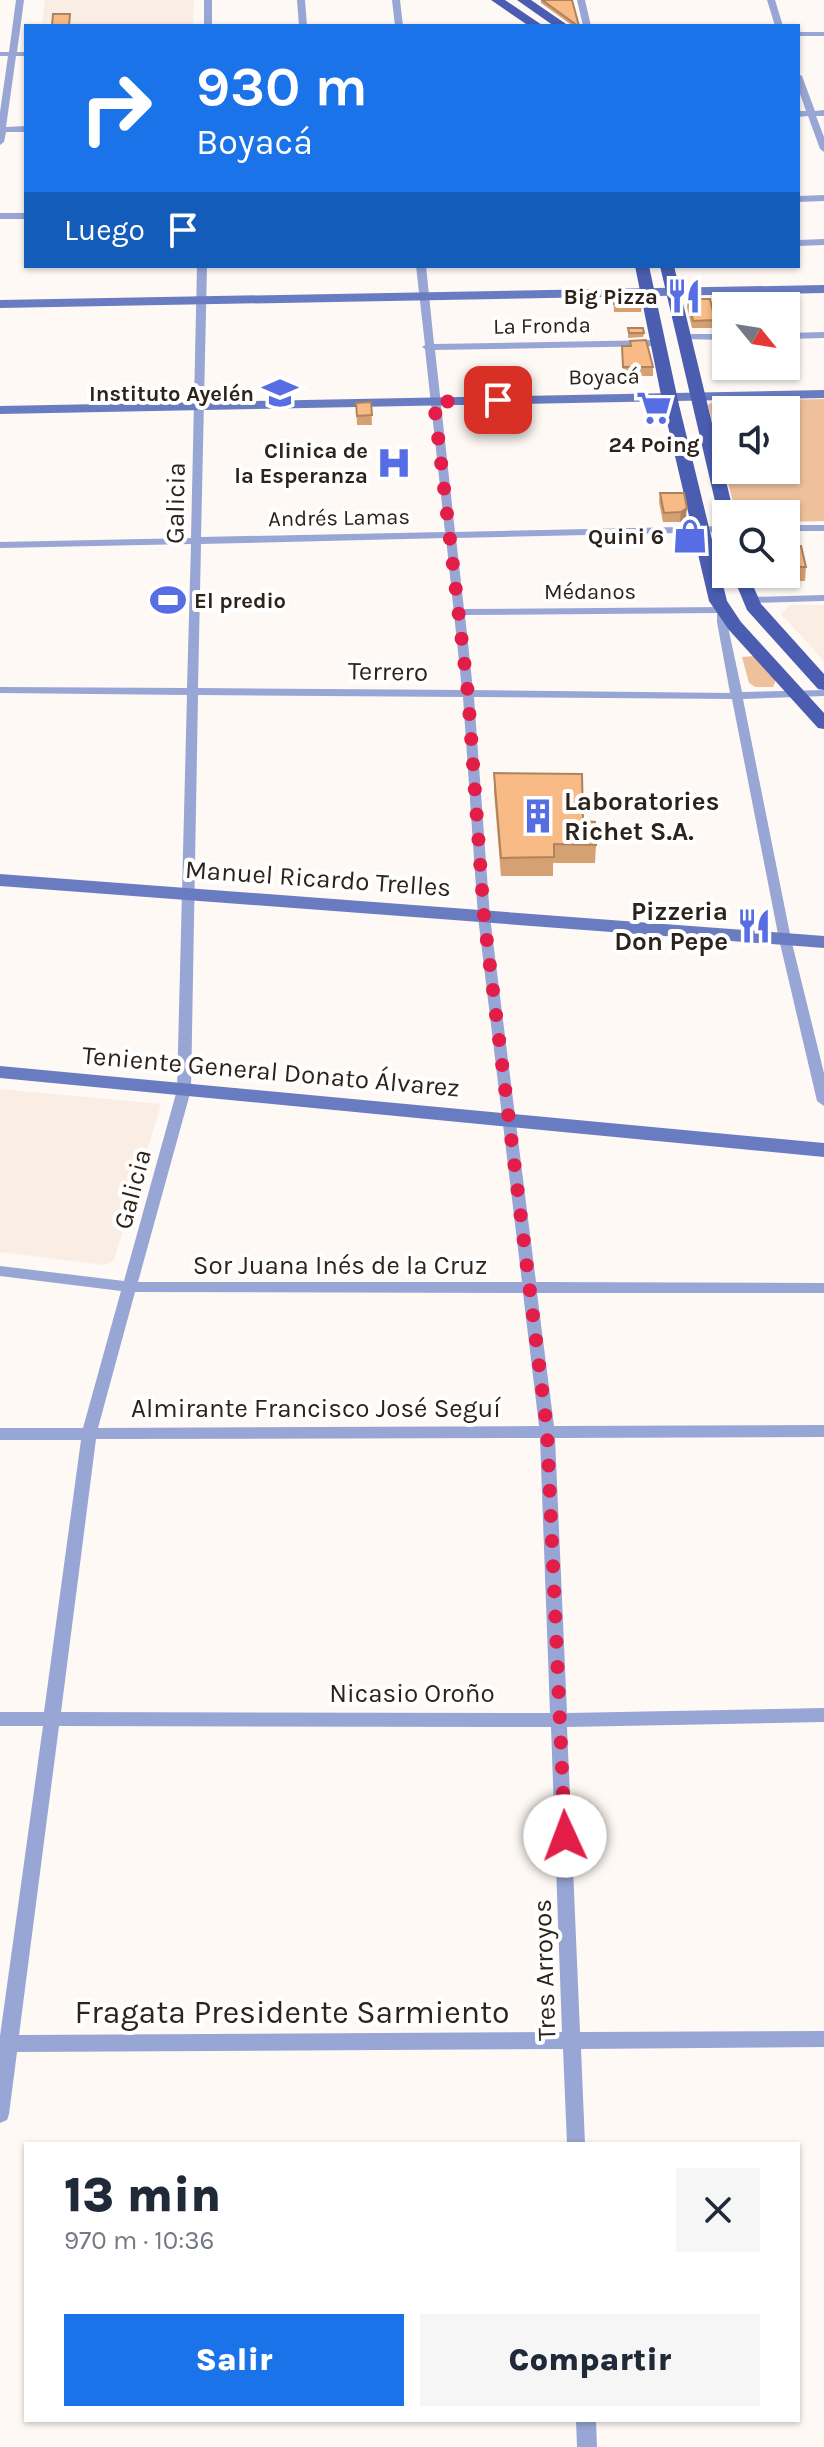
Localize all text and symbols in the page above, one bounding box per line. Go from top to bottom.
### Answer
text: 930 m [196,54,368,119]
icon: right [64,56,168,160]
text: Boyacá [196,121,313,163]
icon: arrive [161,208,205,252]
text: Luego [64,212,145,248]
restaurant icon: Big Pizza [665,277,703,315]
place label: Big Pizza [564,284,658,310]
north arrow [712,292,800,380]
map controls [712,292,800,588]
street label: La Fronda [493,312,591,340]
street label: Boyacá [568,363,640,391]
pin [464,366,532,434]
school or university icon: Instituto Ayelén [261,374,299,412]
icon: arrive [476,378,520,422]
place label: Instituto Ayelén [89,381,254,407]
supermarket icon: 24 Poing [635,389,673,427]
button: sound [712,396,800,484]
place label: 24 Poing [609,432,700,458]
place label: Clinica de la Esperanza [234,438,368,489]
hospital icon: Clinica de la Esperanza [375,444,413,482]
street label: Galicia [159,462,192,544]
button: search [712,500,800,588]
street label: Andrés Lamas [268,504,410,532]
shop icon: Quini 6 [671,517,709,555]
place label: Quini 6 [588,524,664,550]
street label: Médanos [544,579,636,605]
sports icon: El predio [149,581,187,619]
place label: El predio [194,588,286,614]
street label: Terrero [348,655,428,688]
place label: Laboratories Richet S.A. [564,786,719,847]
building icon: Laboratories Richet S.A. [519,797,557,835]
street label: Manuel Ricardo Trelles [184,854,452,903]
place label: Pizzeria Don Pepe [614,896,728,957]
restaurant icon: Pizzeria Don Pepe [735,907,773,945]
street label: Teniente General Donato Álvarez [81,1039,461,1103]
street label: Galicia [107,1146,158,1233]
street label: Sor Juana Inés de la Cruz [193,1250,487,1281]
street label: Almirante Francisco José Seguí [131,1393,501,1424]
street label: Nicasio Oroño [329,1678,495,1709]
position arrow [523,1794,607,1878]
street label: Tres Arroyos [527,1899,562,2041]
street label: Fragata Presidente Sarmiento [75,1994,509,2031]
text: 13 min [64,2167,221,2223]
button: close [676,2168,760,2252]
text: 970 m · 10:36 [64,2225,214,2256]
button: Salir [64,2314,404,2406]
button: Compartir [420,2314,760,2406]

